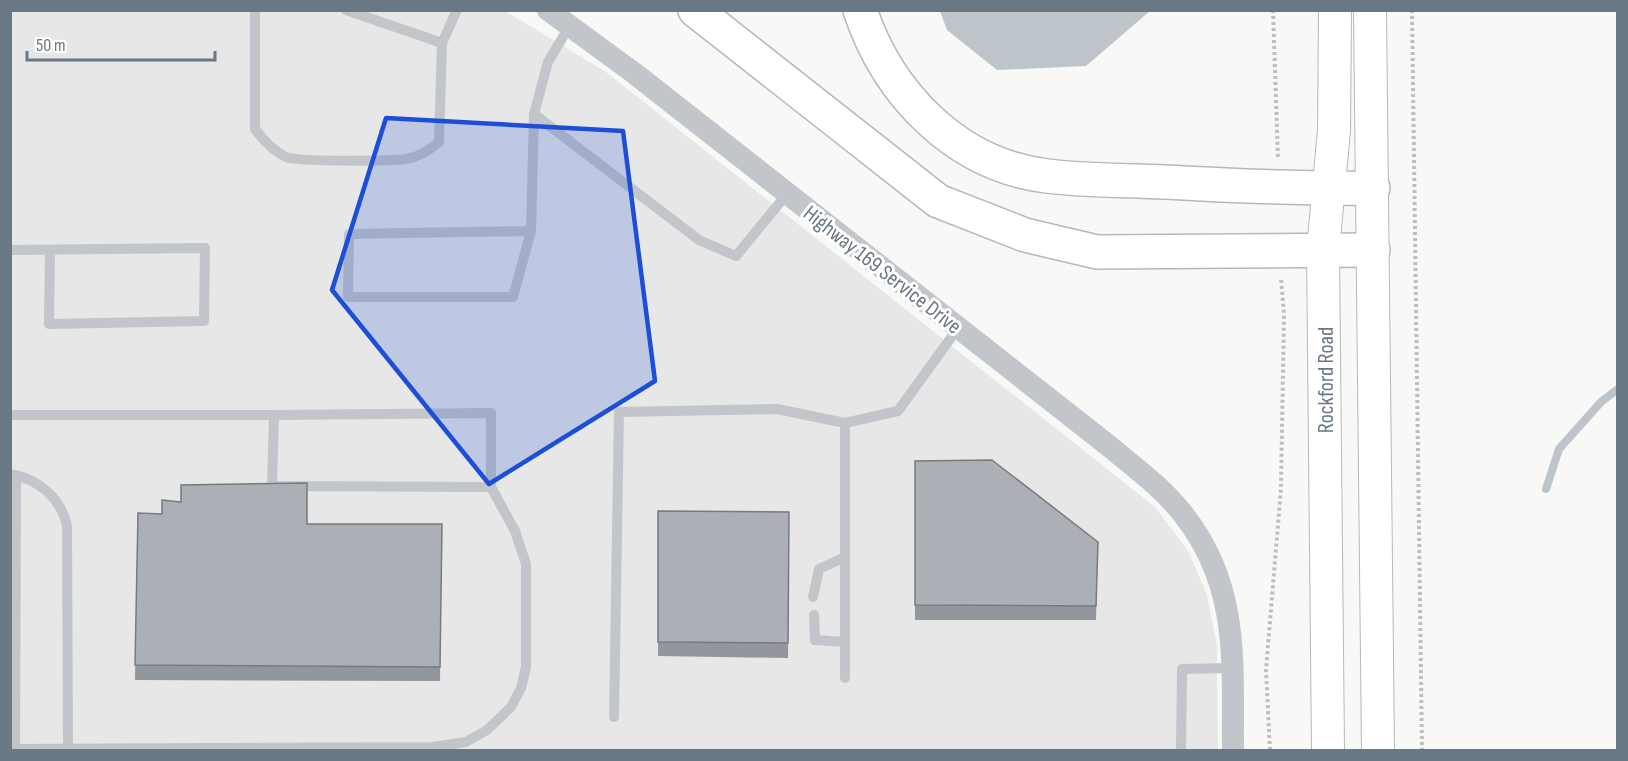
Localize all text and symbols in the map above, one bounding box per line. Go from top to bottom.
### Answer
scale bar [27,24,214,62]
text: 50 m [36,35,66,56]
street label: Highway 169 Service Drive [798,200,966,340]
street label: Rockford Road [1313,327,1340,433]

